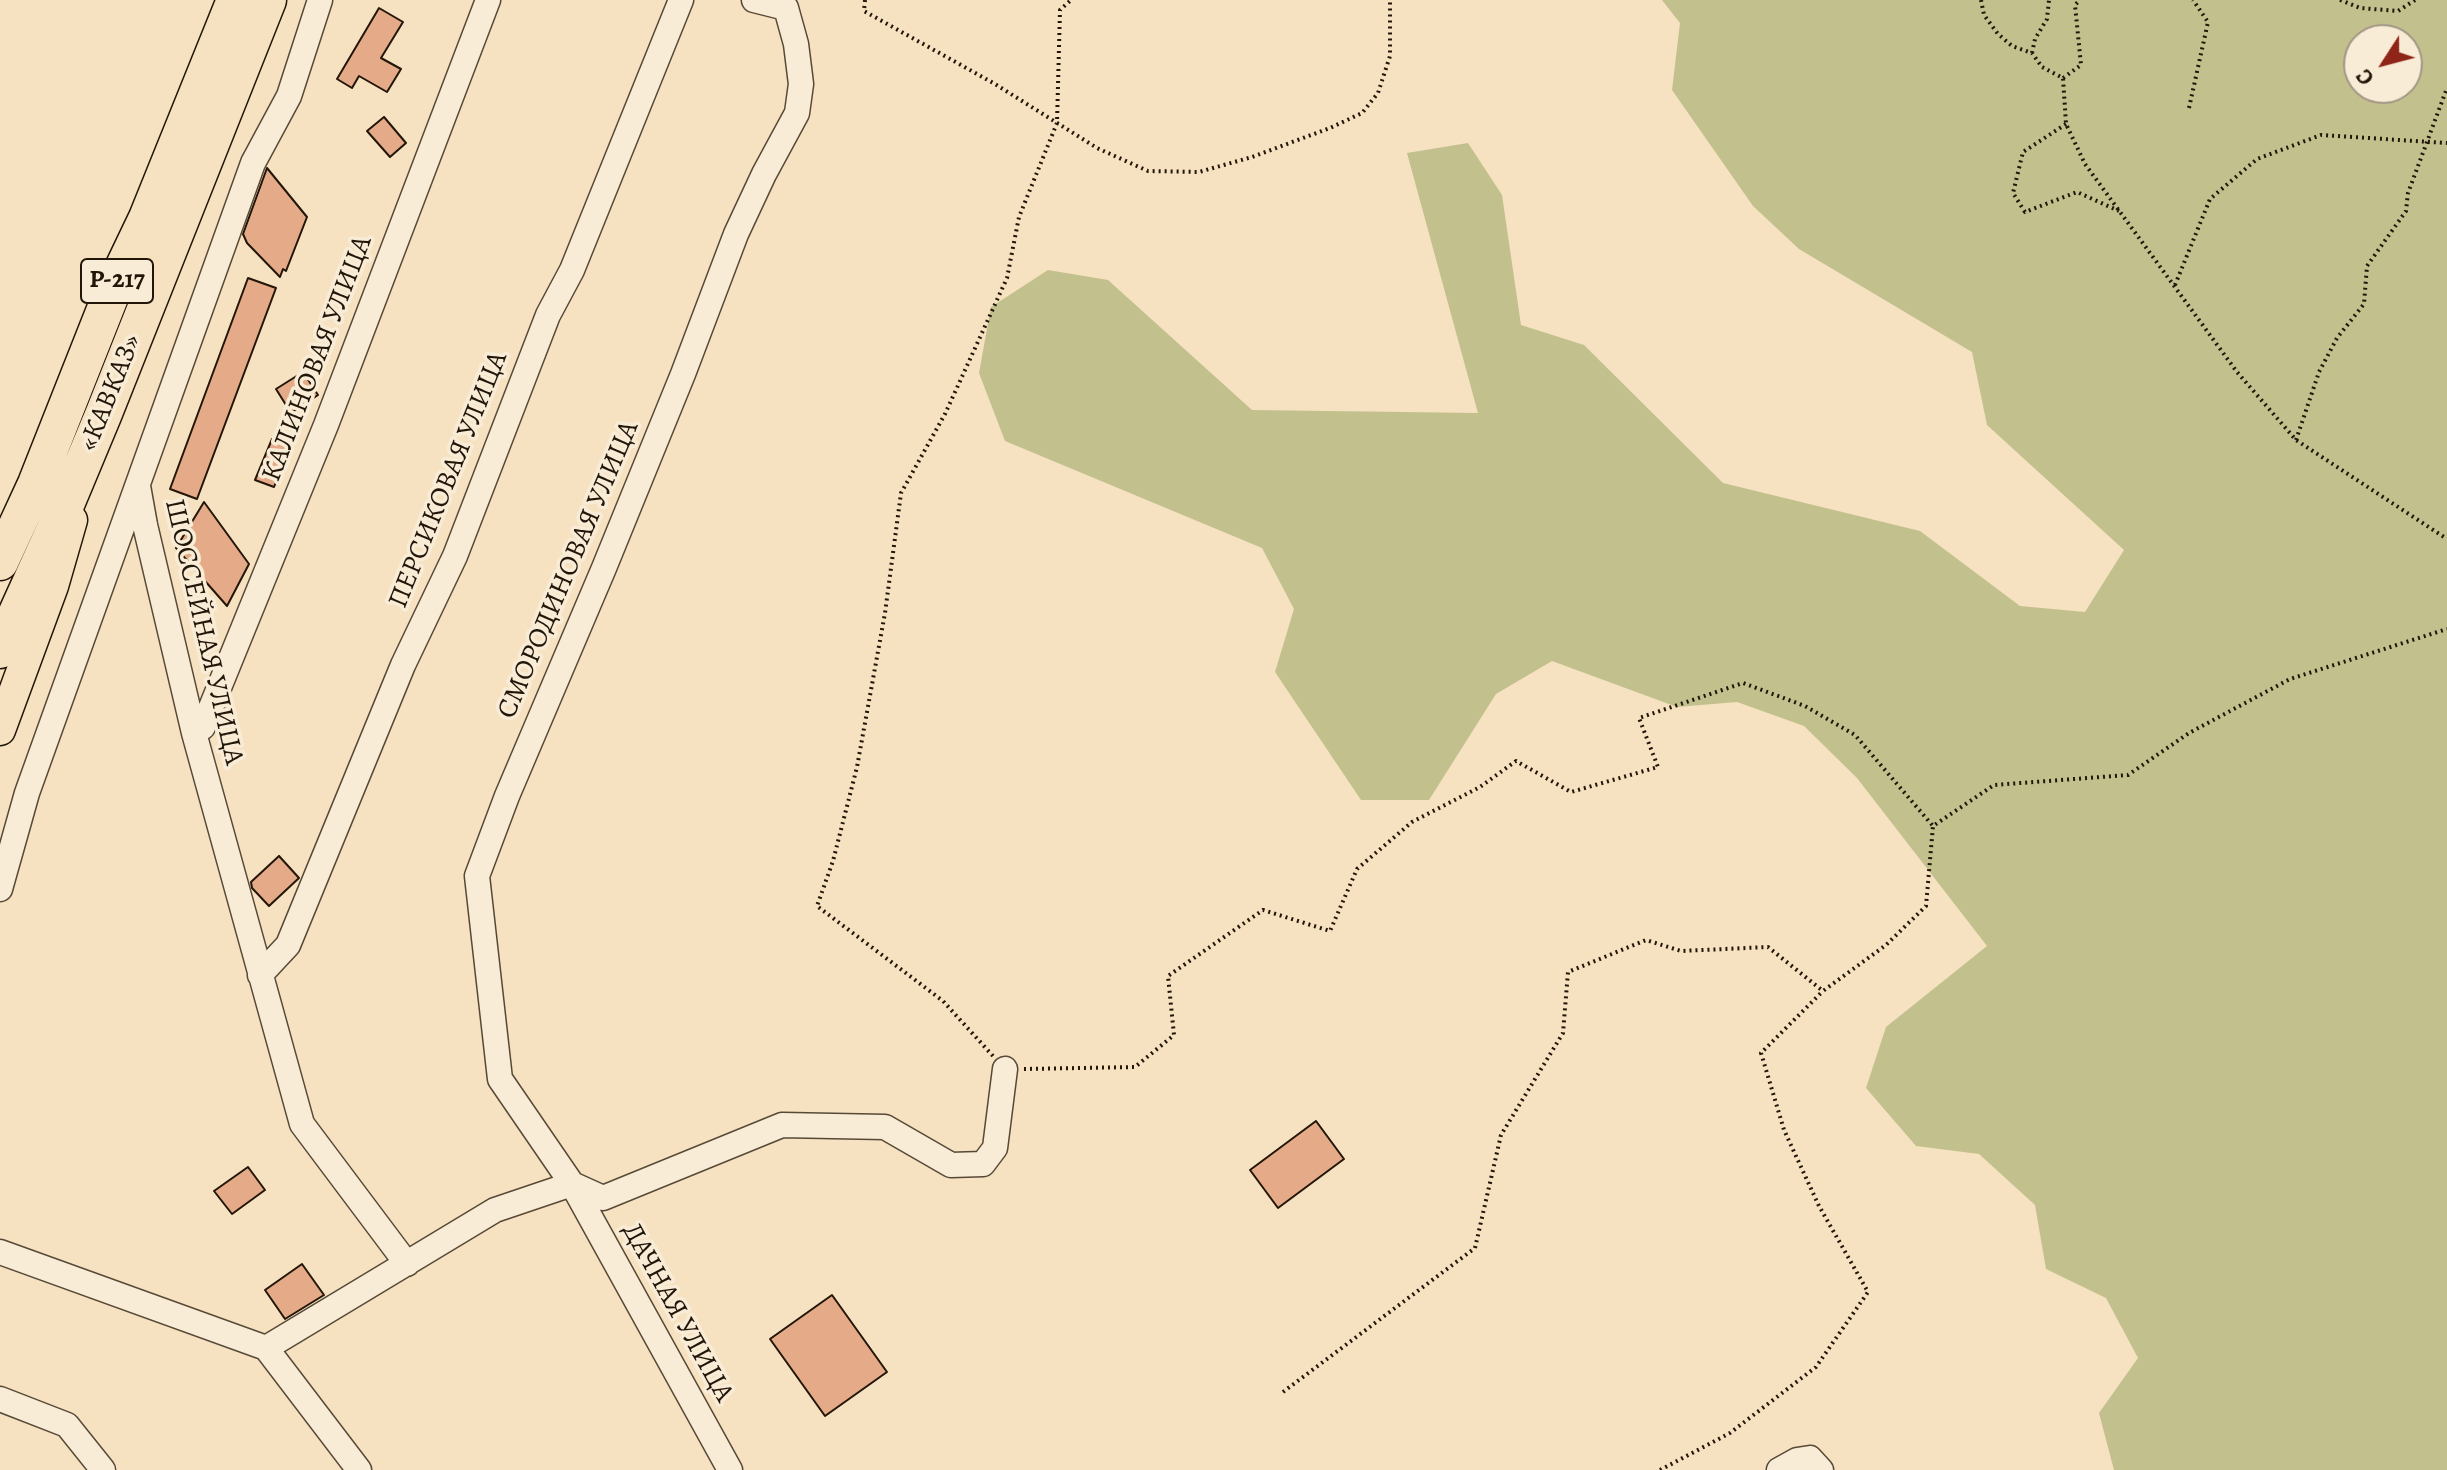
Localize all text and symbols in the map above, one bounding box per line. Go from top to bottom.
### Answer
north arrow [2343,24,2423,104]
text: С [2349,63,2381,91]
street label: КАЛИНОВАЯ УЛИЦА [256,231,380,487]
road number: Р-217 [81,259,153,303]
street label: «КАВКАЗ» [72,330,150,456]
street label: ПЕРСИКОВАЯ УЛИЦА [382,347,516,613]
street label: СМОРОДИНОВАЯ УЛИЦА [491,416,647,724]
street label: ШОССЕЙНАЯ УЛИЦА [156,496,250,768]
street label: ДАЧНАЯ УЛИЦА [614,1218,740,1408]

